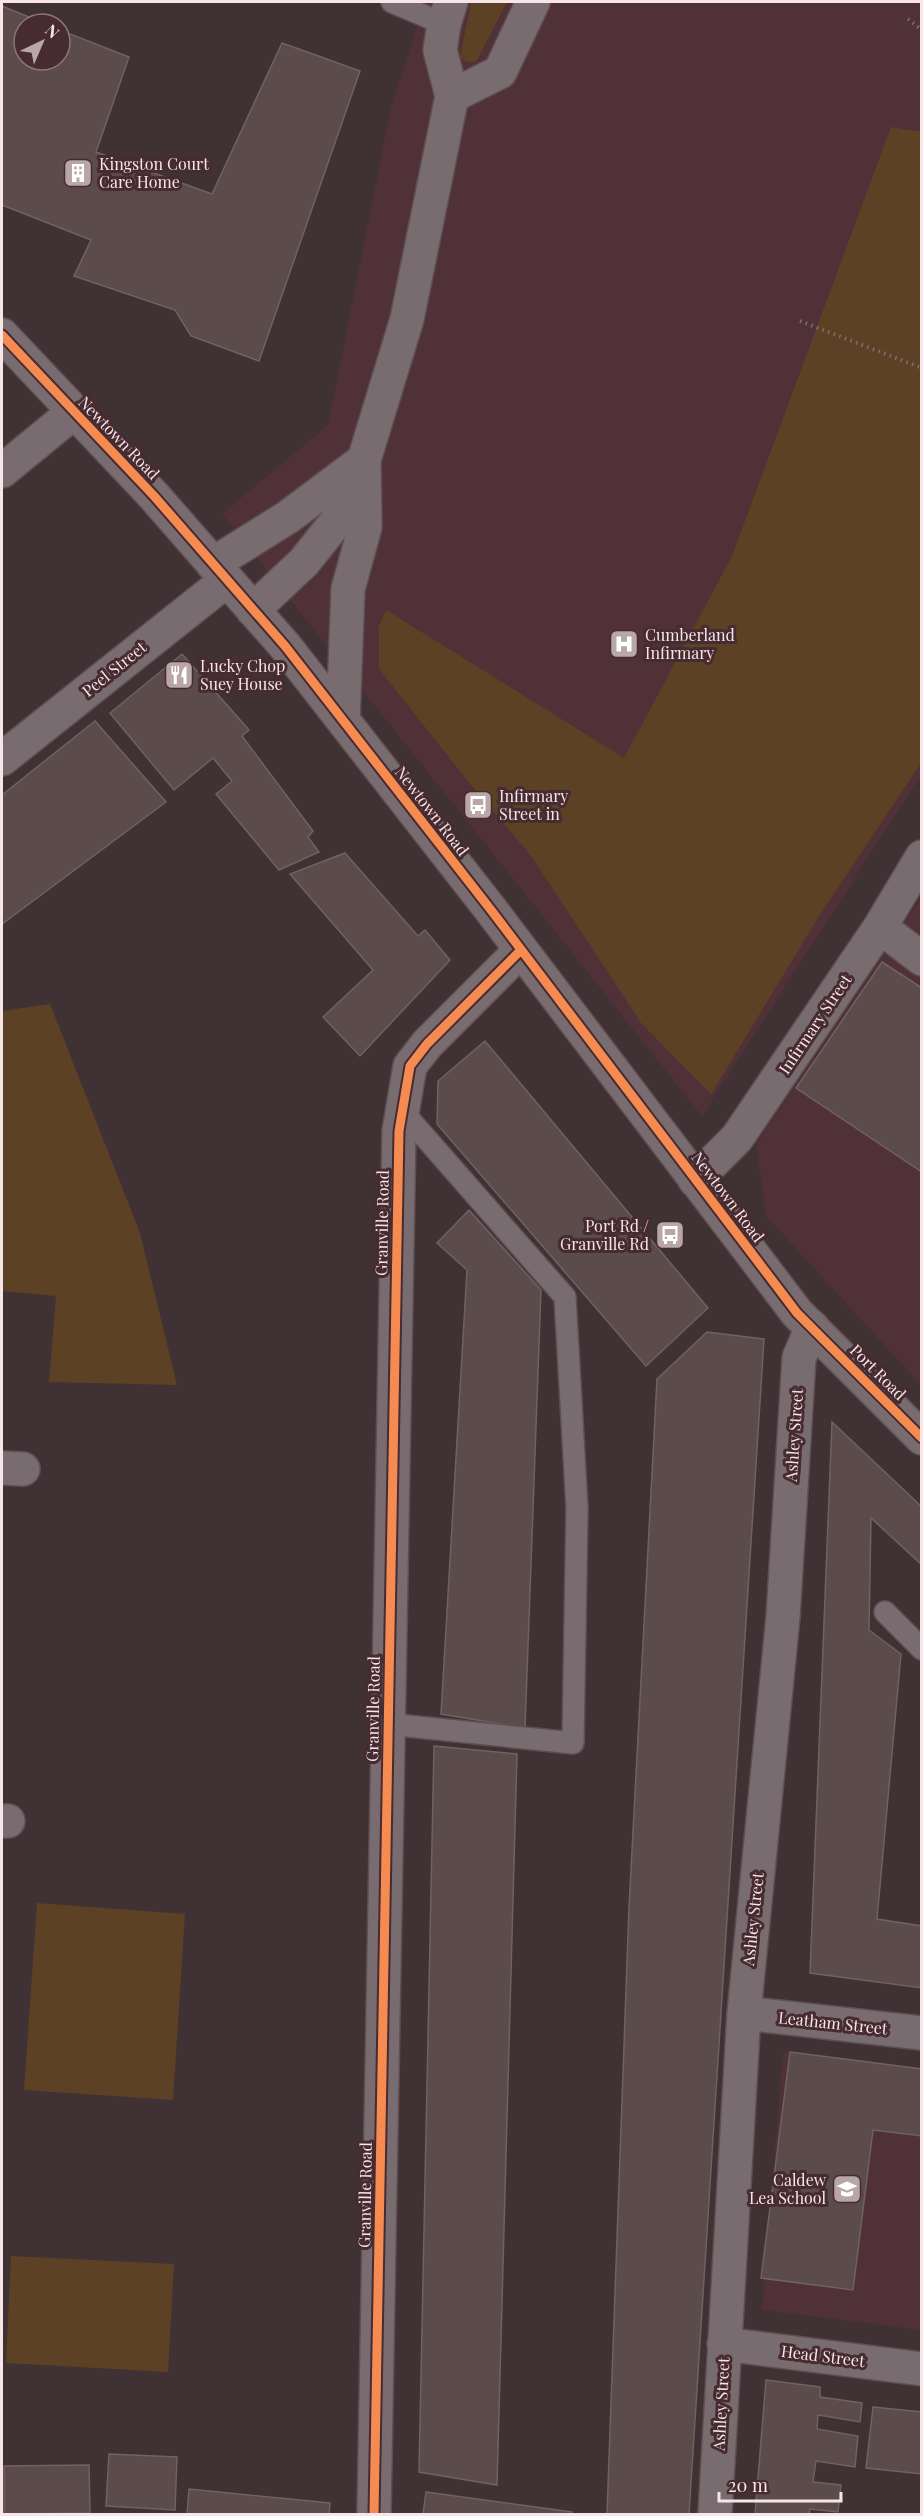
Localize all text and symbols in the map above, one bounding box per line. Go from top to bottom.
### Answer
north arrow [12,12,72,72]
text: N [41,19,65,43]
place label: Kingston Court Care Home [99,153,209,192]
building icon: Kingston Court Care Home [62,157,94,189]
street label: Newtown Road [74,392,164,484]
place label: Cumberland Infirmary [645,624,735,663]
hospital icon: Cumberland Infirmary [608,628,640,660]
street label: Peel Street [77,636,150,701]
place label: Lucky Chop Suey House [200,655,285,694]
restaurant icon: Lucky Chop Suey House [163,659,195,691]
street label: Newtown Road [391,762,474,860]
place label: Infirmary Street in [499,785,568,824]
bus stop icon: Infirmary Street in [462,789,494,821]
street label: Infirmary Street [773,970,856,1078]
street label: Newtown Road [688,1147,769,1246]
street label: Granville Road [370,1170,393,1276]
place label: Port Rd / Granville Rd [560,1215,649,1254]
bus stop icon: Port Rd / Granville Rd [654,1219,686,1251]
street label: Port Road [846,1339,911,1404]
street label: Ashley Street [780,1387,807,1483]
street label: Granville Road [361,1656,384,1762]
street label: Ashley Street [737,1871,768,1968]
street label: Leatham Street [777,2006,889,2039]
street label: Granville Road [353,2142,376,2248]
place label: Caldew Lea School [749,2169,827,2208]
school or university icon: Caldew Lea School [831,2173,863,2205]
street label: Head Street [780,2340,866,2371]
street label: Ashley Street [708,2356,733,2452]
scale bar [719,2465,840,2503]
text: 20 m [728,2473,768,2497]

